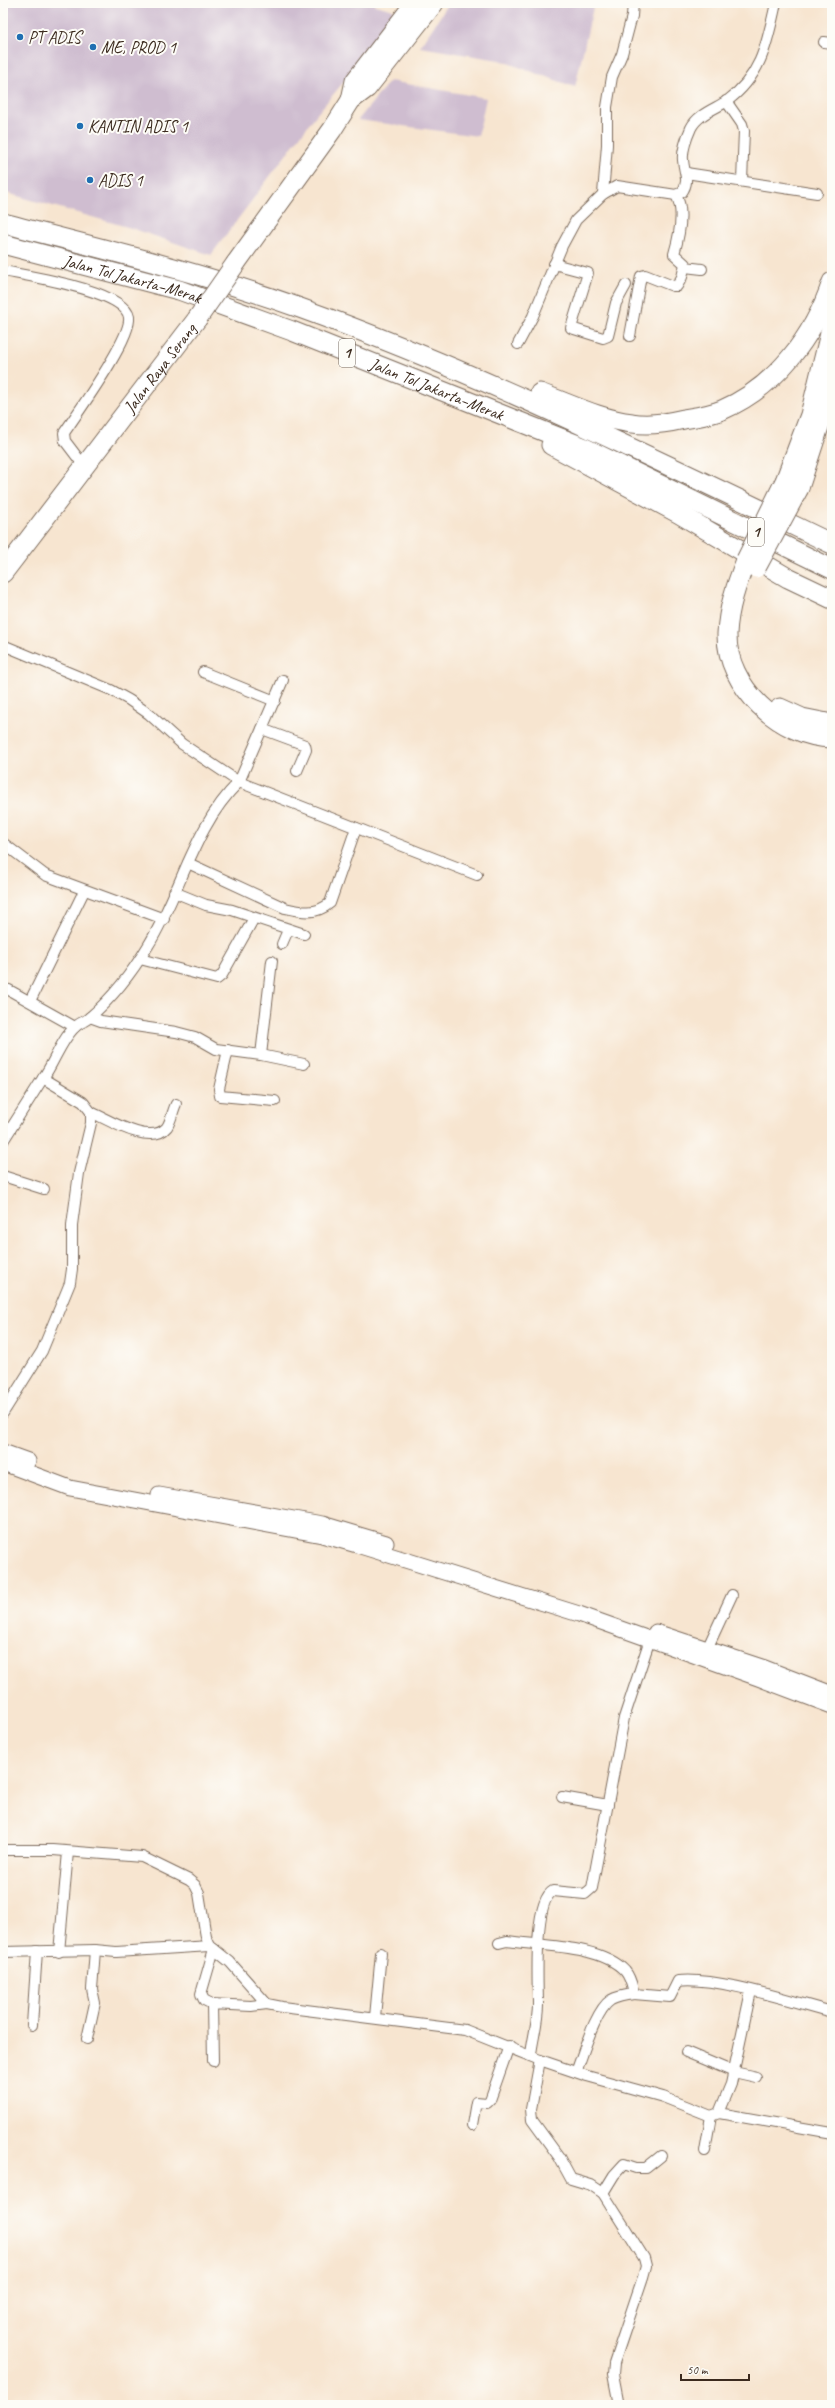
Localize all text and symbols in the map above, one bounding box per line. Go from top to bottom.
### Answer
place label: PT ADIS [28,27,85,48]
marker: PT ADIS [15,32,25,42]
place label: ME, PROD 1 [101,37,177,58]
marker: ME, PROD 1 [88,42,98,52]
place label: KANTIN ADIS 1 [88,116,190,137]
marker: KANTIN ADIS 1 [75,121,85,131]
place label: ADIS 1 [98,170,144,191]
marker: ADIS 1 [85,175,95,185]
street label: Jalan Tol Jakarta–Merak [60,249,206,308]
street label: Jalan Raya Serang [118,318,201,418]
road number: 1 [339,339,355,367]
street label: Jalan Tol Jakarta–Merak [366,352,508,425]
road number: 1 [748,518,764,546]
scale bar [681,2356,749,2382]
text: 50 m [687,2362,709,2378]

